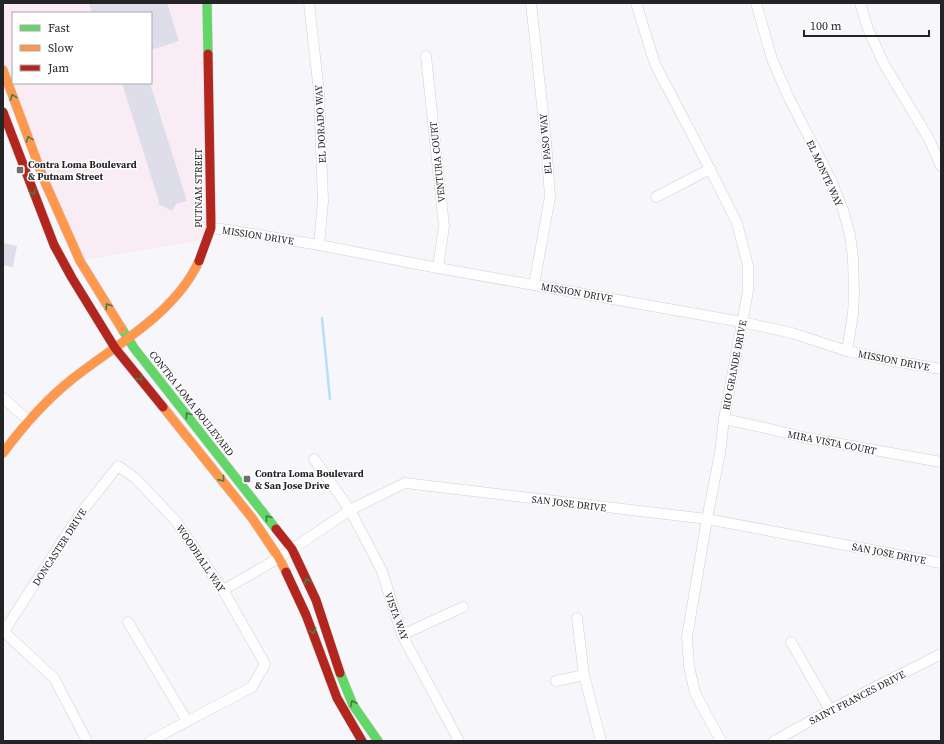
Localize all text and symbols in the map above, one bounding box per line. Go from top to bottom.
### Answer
legend [12,12,152,84]
scale bar [804,12,929,38]
text: 100 m [810,18,842,34]
text: Fast [48,20,70,36]
text: Slow [48,40,74,56]
text: Jam [47,60,69,76]
street label: EL DORADO WAY [312,84,329,163]
one-way arrow [10,93,18,100]
street label: EL PASO WAY [536,112,555,175]
street label: VENTURA COURT [427,121,448,203]
one-way arrow [25,135,34,142]
street label: EL MONTE WAY [803,138,846,209]
street label: PUTNAM STREET [192,148,205,228]
place label: Contra Loma Boulevard & Putnam Street [28,158,137,183]
marker: Contra Loma Boulevard & Putnam Street [15,165,25,175]
one-way arrow [29,188,37,195]
street label: MISSION DRIVE [221,223,295,248]
street label: MISSION DRIVE [540,280,614,305]
one-way arrow [105,303,112,310]
street label: RIO GRANDE DRIVE [719,319,750,411]
street label: MISSION DRIVE [857,347,931,374]
street label: CONTRA LOMA BOULEVARD [146,348,237,459]
one-way arrow [135,374,142,381]
one-way arrow [185,413,192,420]
street label: MIRA VISTA COURT [786,427,877,457]
place label: Contra Loma Boulevard & San Jose Drive [255,467,364,492]
marker: Contra Loma Boulevard & San Jose Drive [242,474,252,484]
one-way arrow [217,475,224,482]
street label: SAN JOSE DRIVE [531,492,607,515]
street label: DONCASTER DRIVE [29,506,89,589]
one-way arrow [265,515,272,522]
street label: WOODHALL WAY [173,522,228,595]
street label: SAN JOSE DRIVE [851,540,927,567]
one-way arrow [304,578,312,586]
street label: VISTA WAY [382,590,411,643]
one-way arrow [308,628,316,635]
street label: SAINT FRANCES DRIVE [807,668,908,727]
one-way arrow [350,700,358,707]

